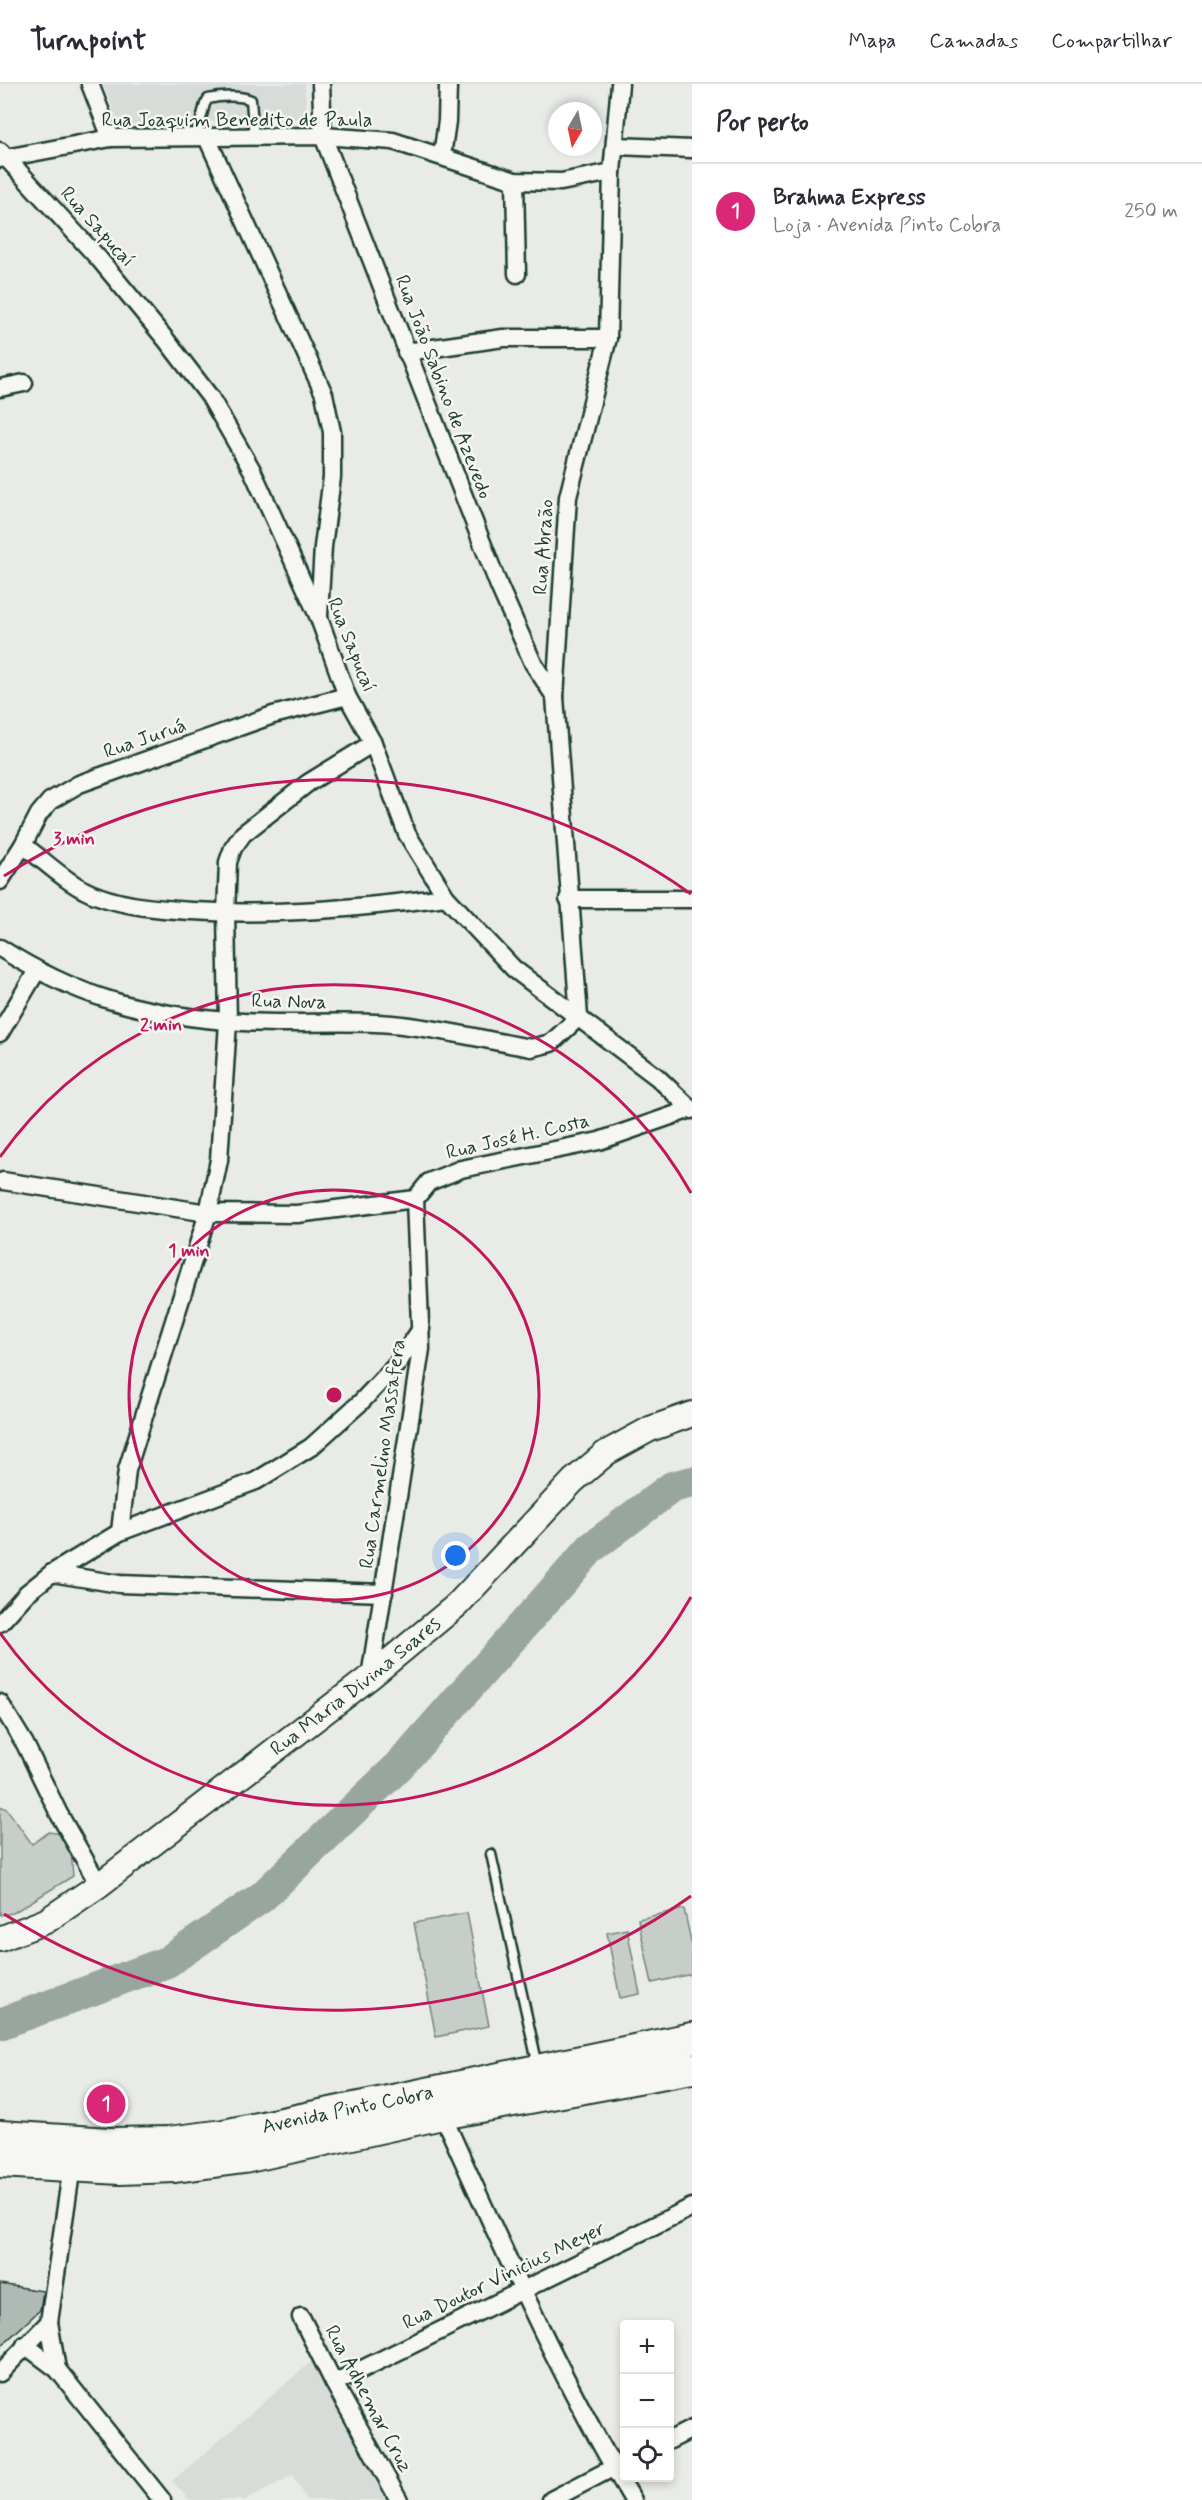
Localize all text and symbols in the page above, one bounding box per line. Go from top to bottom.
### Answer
text: Turnpoint [30,23,146,60]
text: Mapa [848,27,896,55]
text: Camadas [929,27,1018,55]
text: Compartilhar [1051,27,1172,55]
north arrow [548,102,602,156]
text: Por perto [716,106,809,140]
street label: Rua Joaquim Benedito de Paula [101,107,373,134]
street label: Rua Sapucaí [54,181,140,273]
text: Brahma Express [773,184,926,212]
text: 1 [731,198,740,225]
text: 250 m [1124,198,1178,225]
text: Loja · Avenida Pinto Cobra [773,212,1001,239]
street label: Rua João Sabino de Azevedo [388,271,498,503]
street label: Rua Abraão [527,498,561,596]
street label: Rua Sapucaí [320,594,382,696]
street label: Rua Juruá [100,712,190,766]
text: 3 min [53,827,95,851]
street label: Rua Nova [251,988,327,1016]
text: 2 min [140,1013,182,1037]
street label: Rua José H. Costa [444,1107,592,1167]
text: 1 min [168,1239,210,1263]
street label: Rua Carmelino Massafera [354,1338,412,1570]
centre of rings [324,1385,344,1405]
your location [441,1541,470,1570]
street label: Rua Maria Divina Soares [265,1610,447,1762]
street label: Avenida Pinto Cobra [259,2078,436,2140]
pin: 1 [86,2082,126,2126]
street label: Rua Doutor Vinicius Meyer [398,2215,610,2337]
street label: Rua Adhemar Cruz [318,2320,418,2478]
map controls [620,2320,674,2482]
button: + [620,2320,674,2374]
button: − [620,2374,674,2428]
button: locate [620,2428,674,2482]

